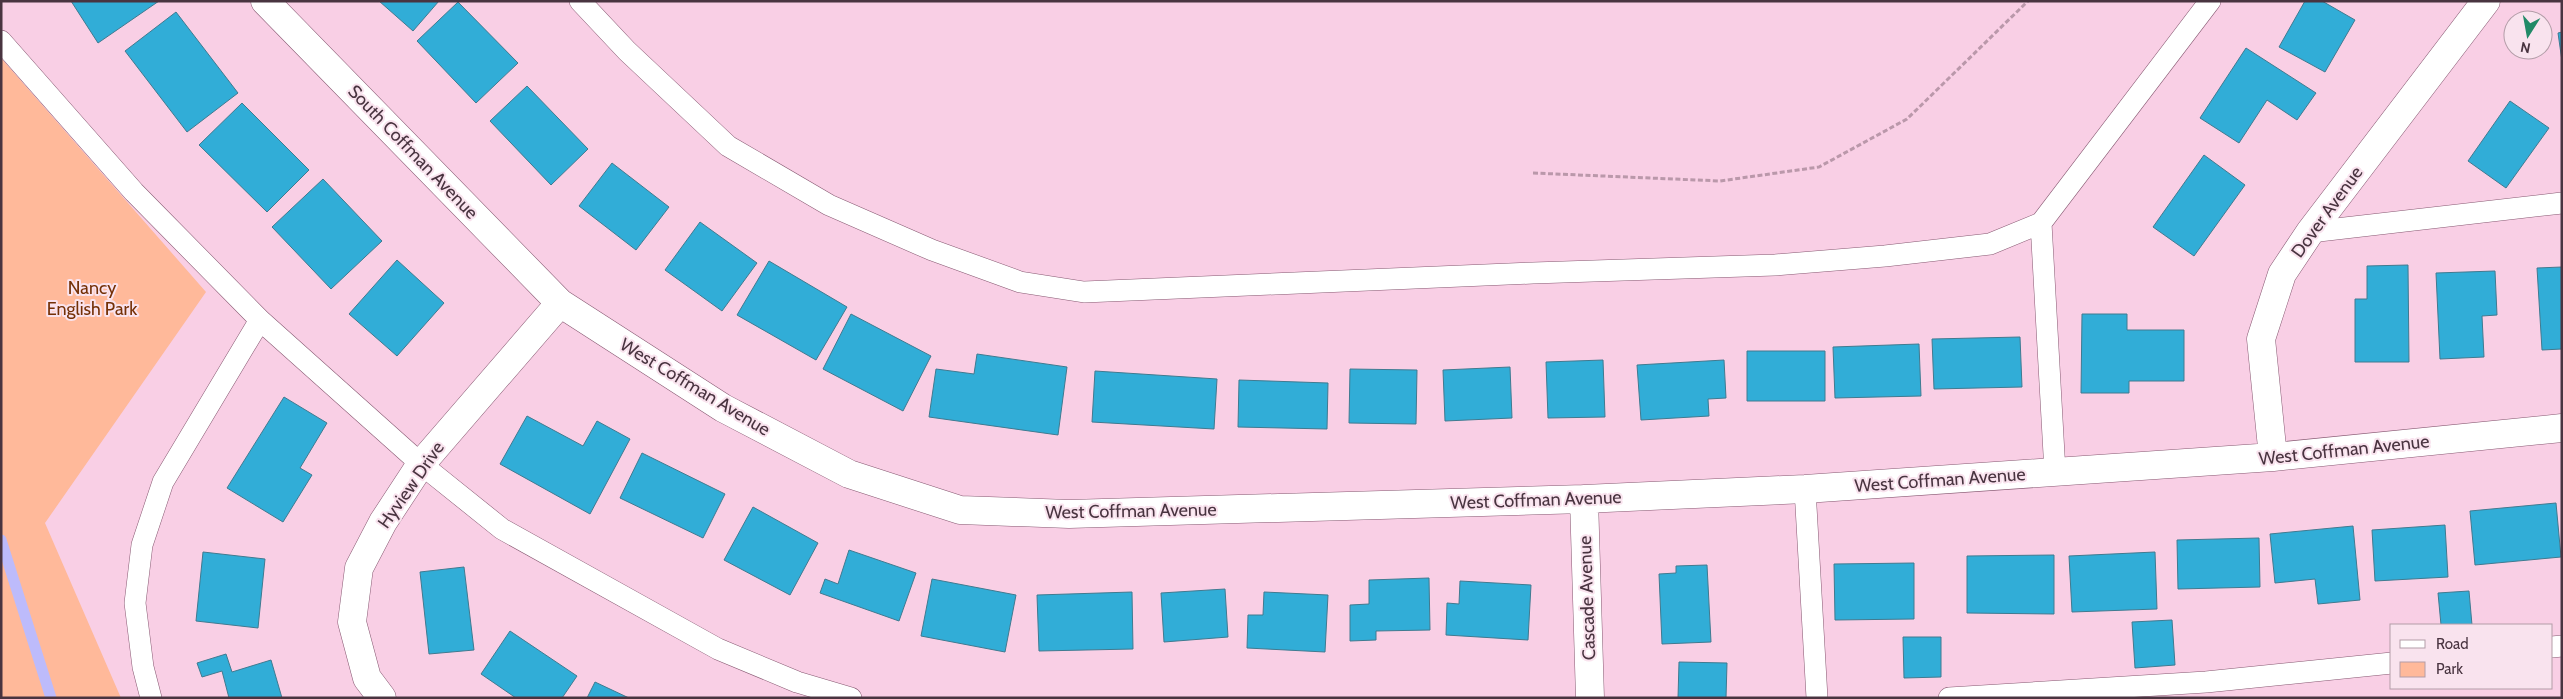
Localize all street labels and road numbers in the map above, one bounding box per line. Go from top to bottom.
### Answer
street label: South Coffman Avenue [343,80,483,224]
street label: Dover Avenue [2287,162,2367,262]
street label: West Coffman Avenue [616,333,774,441]
street label: West Coffman Avenue [2258,430,2430,470]
street label: Hyview Drive [373,437,449,533]
street label: West Coffman Avenue [1854,463,2026,497]
street label: West Coffman Avenue [1450,486,1622,514]
street label: West Coffman Avenue [1045,499,1217,523]
street label: Cascade Avenue [1574,535,1600,661]

